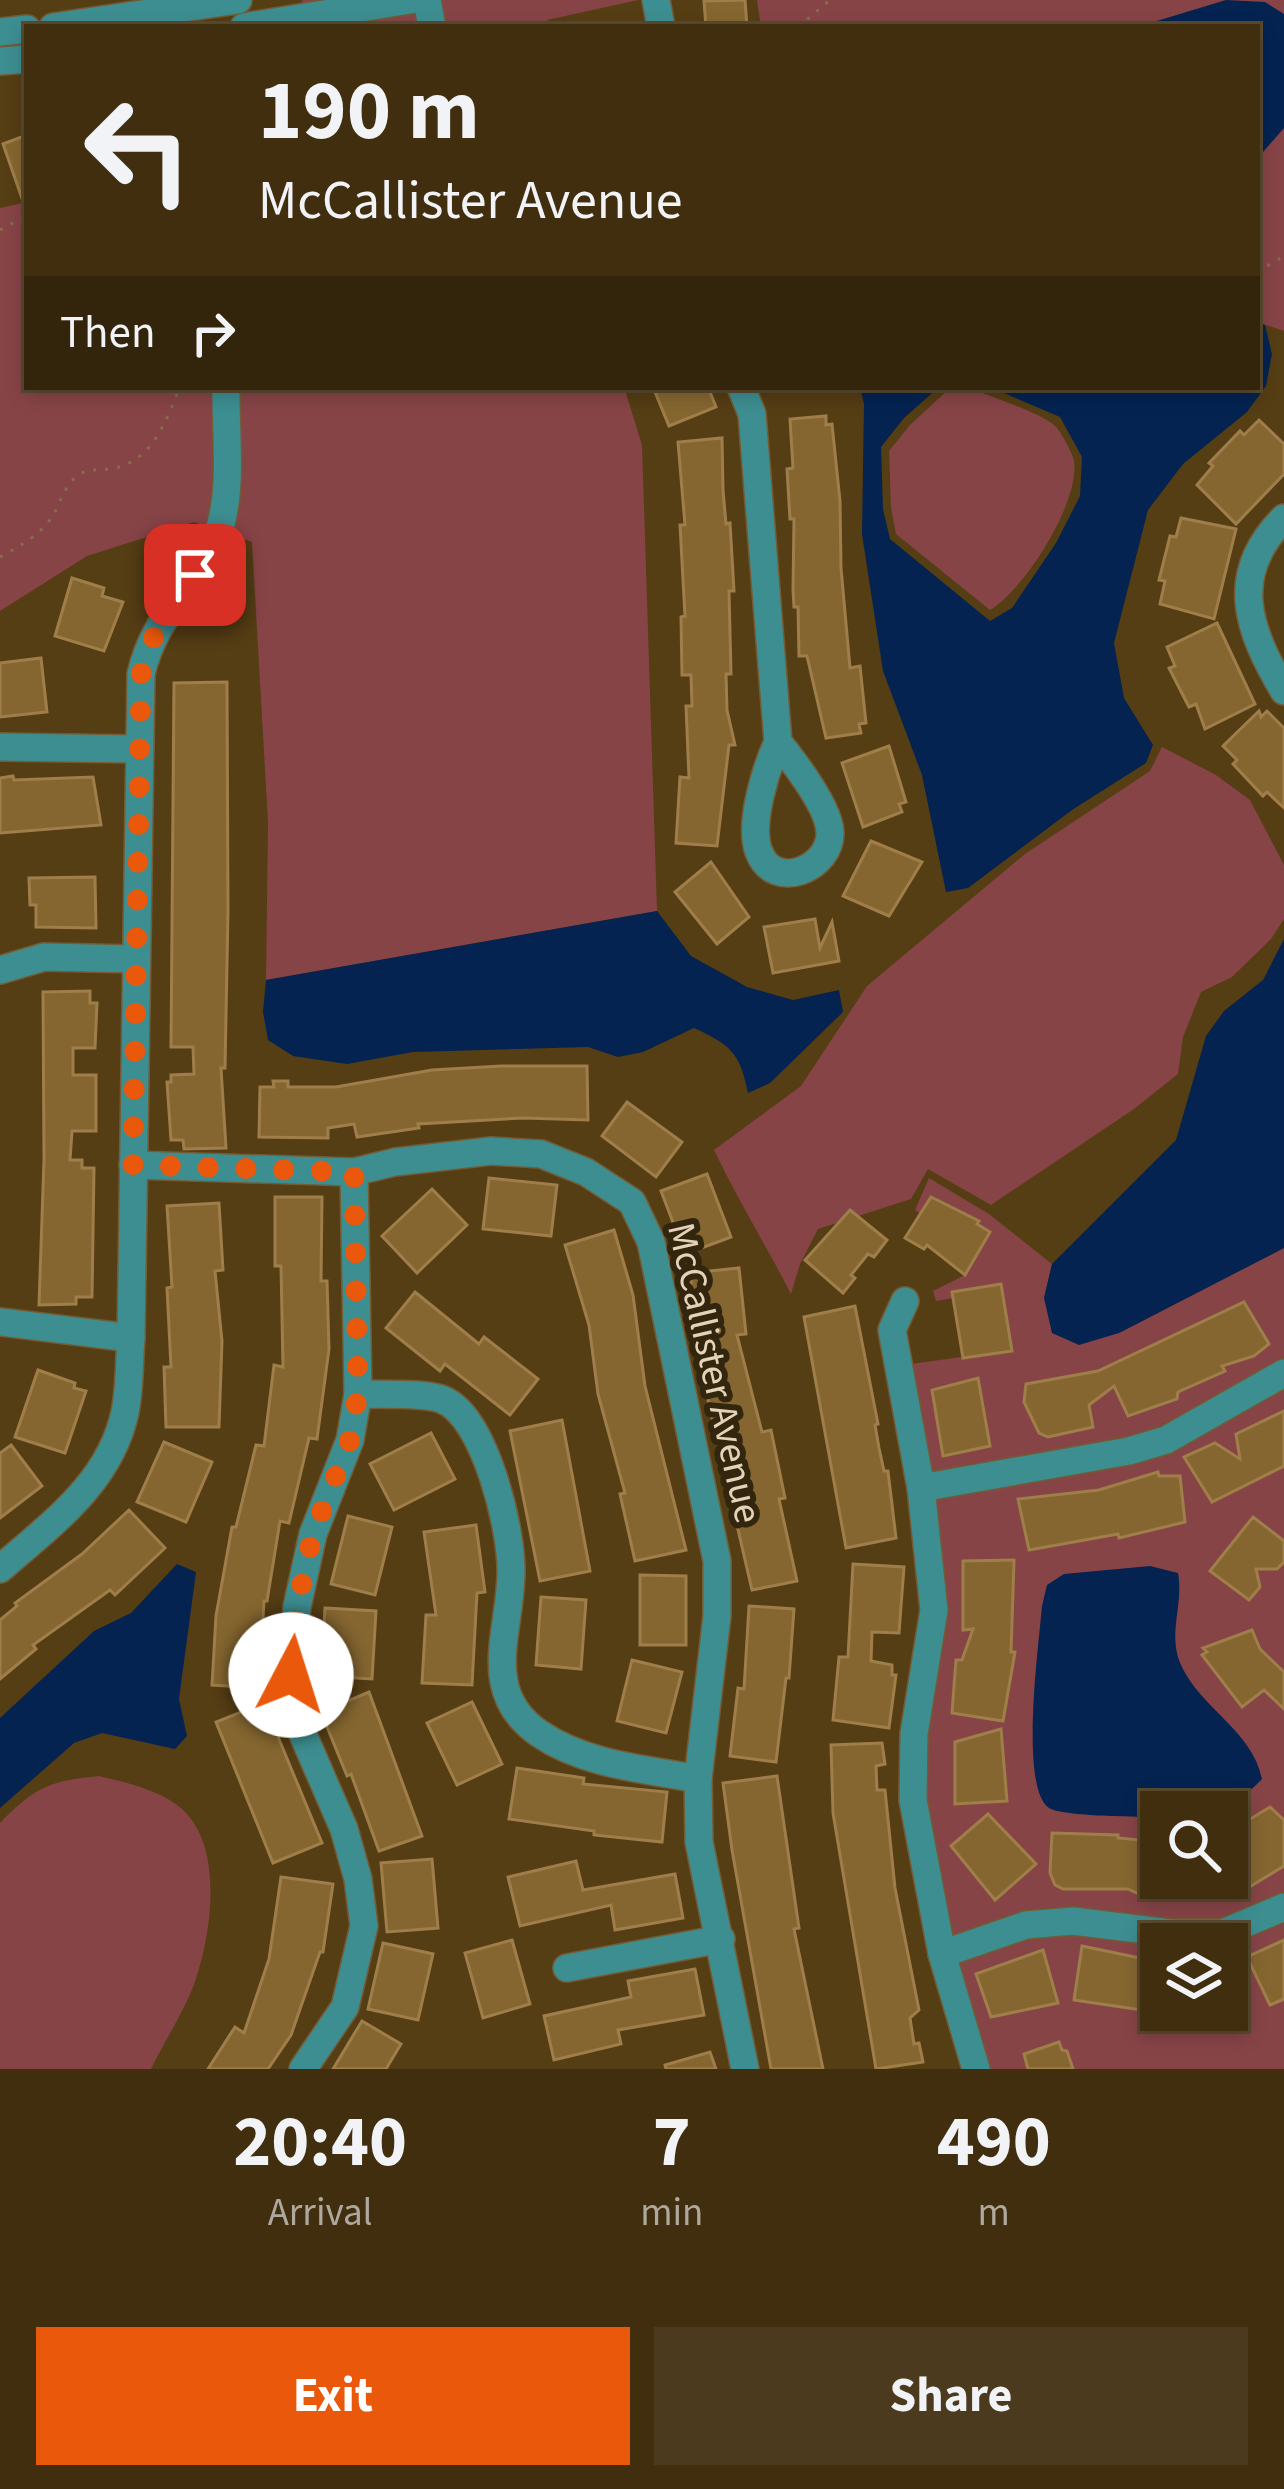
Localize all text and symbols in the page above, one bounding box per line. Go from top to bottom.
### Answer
text: 190 m [258,52,480,172]
icon: left [60,72,216,228]
text: McCallister Avenue [258,163,683,240]
icon: right [180,300,246,366]
text: Then [60,301,156,365]
pin [144,524,246,626]
icon: arrive [162,542,228,608]
street label: McCallister Avenue [652,1217,776,1529]
position arrow [228,1612,354,1738]
map controls [1140,1791,1248,2031]
button: search [1140,1791,1248,1899]
button: layers [1140,1923,1248,2031]
text: 20:40 [233,2091,407,2194]
text: 7 [653,2091,691,2194]
text: 490 [937,2091,1051,2194]
text: Arrival [268,2185,373,2241]
text: min [640,2185,703,2241]
text: m [978,2185,1010,2241]
button: Exit [36,2327,630,2465]
button: Share [654,2327,1248,2465]

